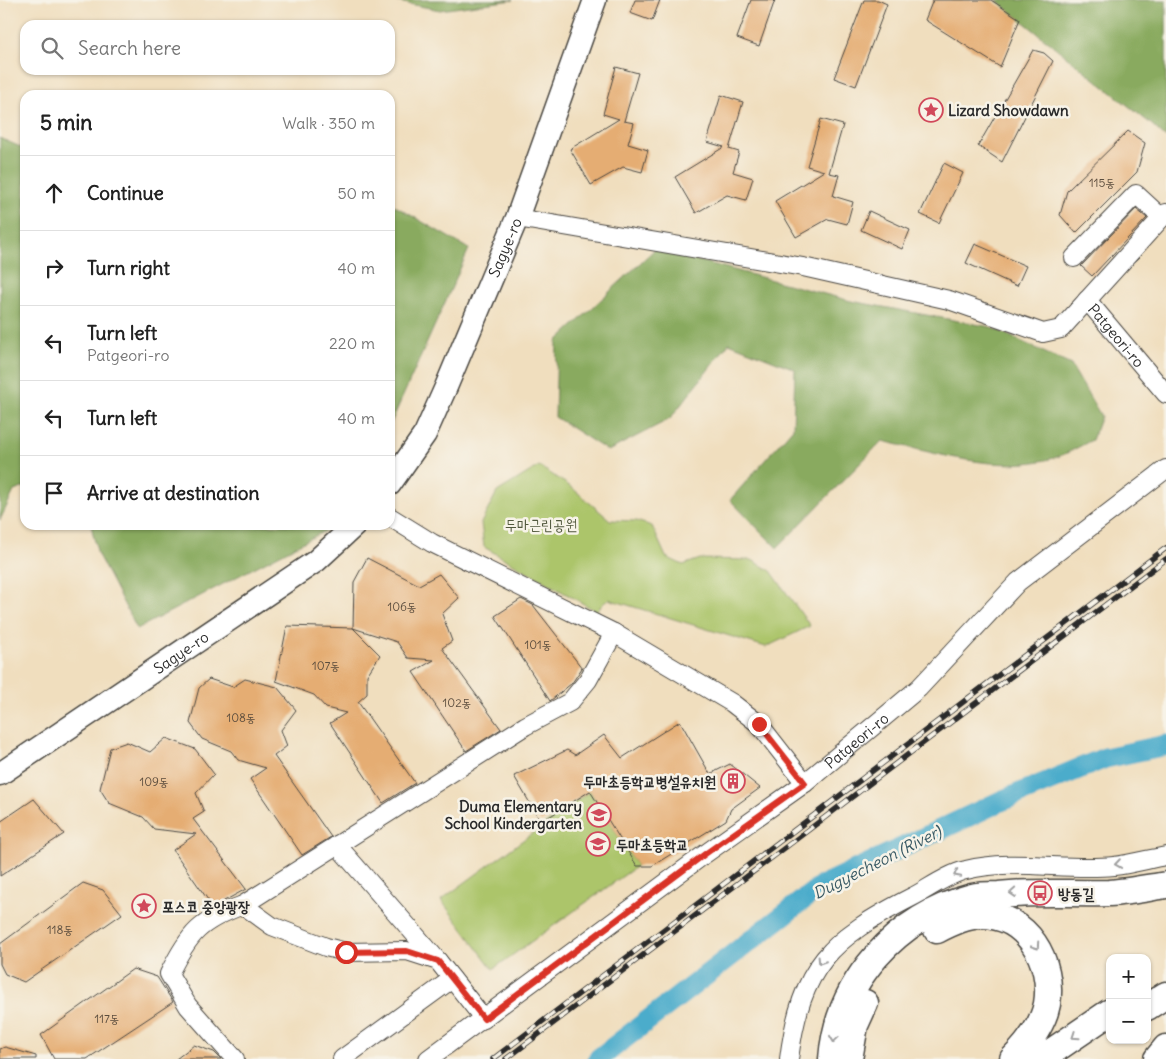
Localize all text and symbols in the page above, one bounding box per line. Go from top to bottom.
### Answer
search box [20,20,395,75]
icon: search [38,34,66,62]
text: Search here [78,36,181,60]
place icon: Lizard Showdawn [918,97,944,123]
place label: Lizard Showdawn [948,101,1069,120]
text: 5 min [40,109,92,136]
text: Walk · 350 m [282,113,375,133]
house number: 115동 [1089,175,1115,190]
icon: ahead [40,179,68,207]
text: Continue [87,181,164,205]
text: 50 m [337,183,375,203]
street label: Sagye-ro [484,215,526,280]
icon: right [40,254,68,282]
text: Turn right [87,256,170,280]
text: 40 m [337,258,375,278]
street label: Patgeori-ro [1084,299,1149,371]
text: Turn left [87,321,157,345]
icon: left [40,329,68,357]
text: 220 m [329,333,375,353]
text: Patgeori-ro [87,345,170,365]
icon: left [40,404,68,432]
text: Turn left [87,406,157,430]
text: 40 m [337,408,375,428]
icon: arrive [40,479,68,507]
text: Arrive at destination [87,481,260,505]
park label: 두마근린공원 [505,515,577,534]
house number: 106동 [387,599,417,614]
street label: Sagye-ro [150,627,212,678]
house number: 101동 [524,637,552,652]
house number: 107동 [312,658,340,673]
house number: 102동 [443,695,471,710]
street label: Patgeori-ro [820,708,892,772]
house number: 108동 [226,710,256,725]
route end [748,713,771,736]
building icon: 두마초등학교병설유치원 [720,768,746,794]
place label: 두마초등학교병설유치원 [583,772,716,791]
house number: 109동 [139,774,169,789]
place label: Duma Elementary School Kindergarten [445,797,582,834]
school or university icon: Duma Elementary School Kindergarten [586,802,612,828]
water label: Dugyecheon (River) [810,821,945,903]
school or university icon: 두마초등학교 [585,831,611,857]
place label: 두마초등학교 [616,835,688,854]
one-way arrow [1114,859,1122,869]
one-way arrow [953,868,962,878]
bus stop icon: 방동길 [1027,880,1053,906]
place label: 방동길 [1058,884,1095,903]
one-way arrow [1009,888,1017,899]
place icon: 포스코 중앙광장 [131,893,157,919]
place label: 포스코 중앙광장 [162,897,250,916]
house number: 118동 [47,922,73,937]
route start [335,941,358,964]
one-way arrow [1029,941,1039,950]
map controls [1106,954,1151,1044]
button: + [1106,954,1151,999]
one-way arrow [818,955,828,964]
button: − [1106,999,1151,1044]
house number: 117동 [94,1011,120,1026]
one-way arrow [1071,1030,1081,1039]
one-way arrow [829,1036,840,1044]

